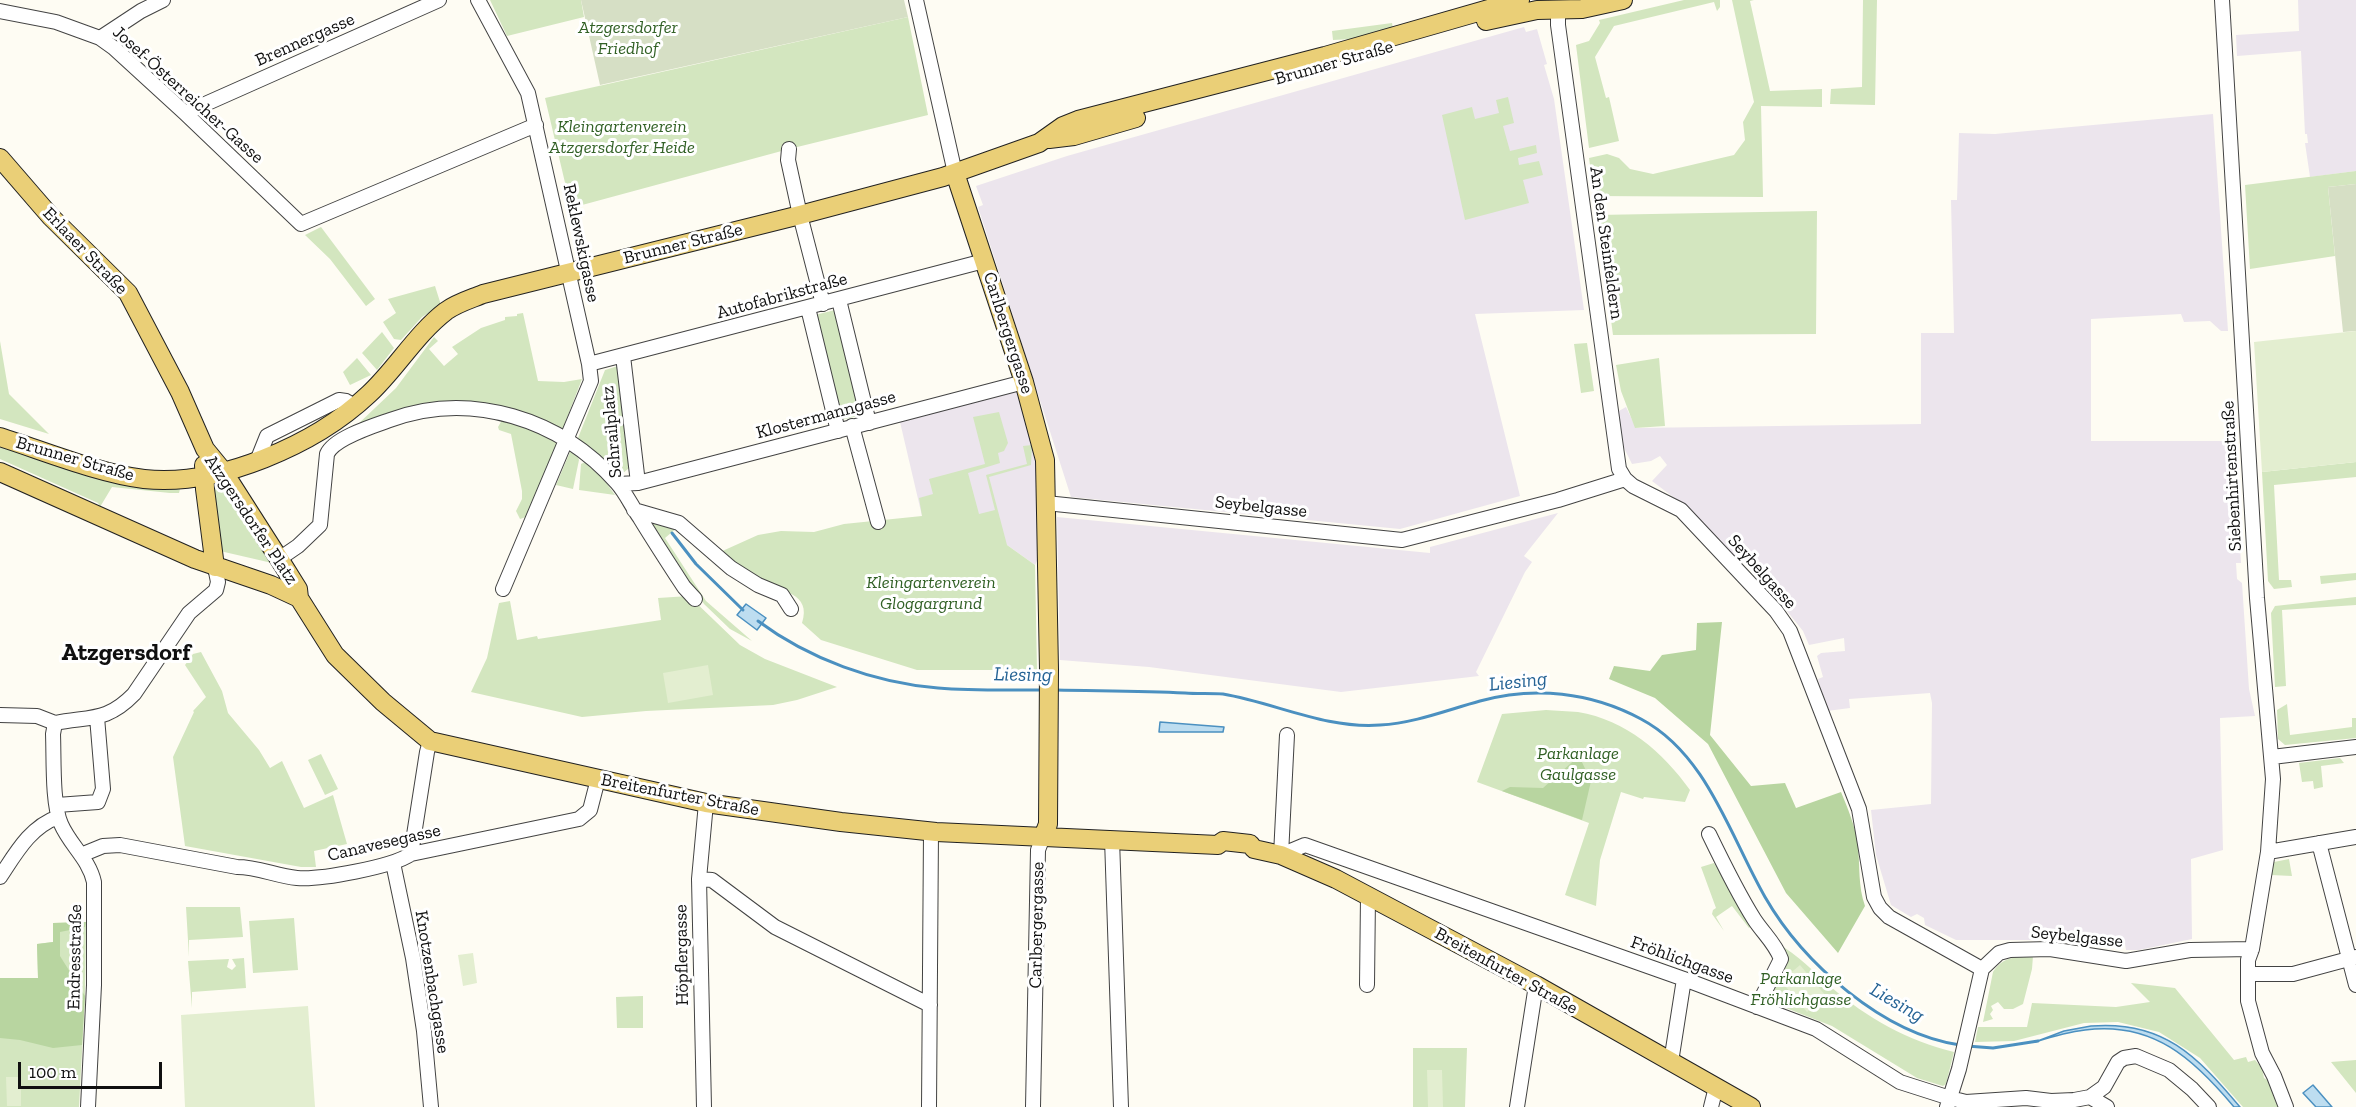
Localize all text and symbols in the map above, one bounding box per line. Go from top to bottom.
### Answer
street label: Brennergasse [252,9,358,71]
park label: Atzgersdorfer Friedhof [578,17,678,60]
street label: Josef-Österreicher-Gasse [108,22,268,168]
street label: Brunner Straße [1272,36,1396,90]
park label: Kleingartenverein Atzgersdorfer Heide [549,116,695,158]
street label: An den Steinfeldern [1585,165,1627,321]
street label: Reklewskigasse [558,182,604,304]
street label: Erlaaer Straße [38,203,132,299]
street label: Brunner Straße [621,219,745,269]
street label: Autofabrikstraße [714,268,850,324]
street label: Carlbergergasse [978,269,1038,397]
street label: Schrailplatz [597,385,627,479]
street label: Klostermanngasse [754,386,898,444]
street label: Siebenhirtenstraße [2217,400,2247,552]
street label: Brunner Straße [13,432,137,486]
street label: Atzgersdorfer Platz [200,451,302,589]
street label: Seybelgasse [1214,491,1308,523]
street label: Seybelgasse [1723,530,1801,614]
park label: Kleingartenverein Gloggargrund [866,572,996,614]
district label: Atzgersdorf [61,639,191,667]
water label: Liesing [994,662,1052,688]
water label: Liesing [1488,667,1548,697]
park label: Parkanlage Gaulgasse [1537,743,1619,786]
street label: Breitenfurter Straße [599,769,761,821]
street label: Canavesegasse [325,819,443,867]
street label: Carlbergergasse [1025,861,1049,989]
street label: Endresstraße [63,904,87,1010]
street label: Höpflergasse [670,904,694,1006]
street label: Knotzenbachgasse [410,909,454,1055]
street label: Seybelgasse [2030,921,2124,953]
street label: Breitenfurter Straße [1431,923,1581,1019]
street label: Fröhlichgasse [1628,931,1736,989]
park label: Parkanlage Fröhlichgasse [1751,968,1851,1010]
water label: Liesing [1866,978,1928,1028]
scale bar [21,1050,165,1088]
text: 100 m [29,1061,76,1083]

